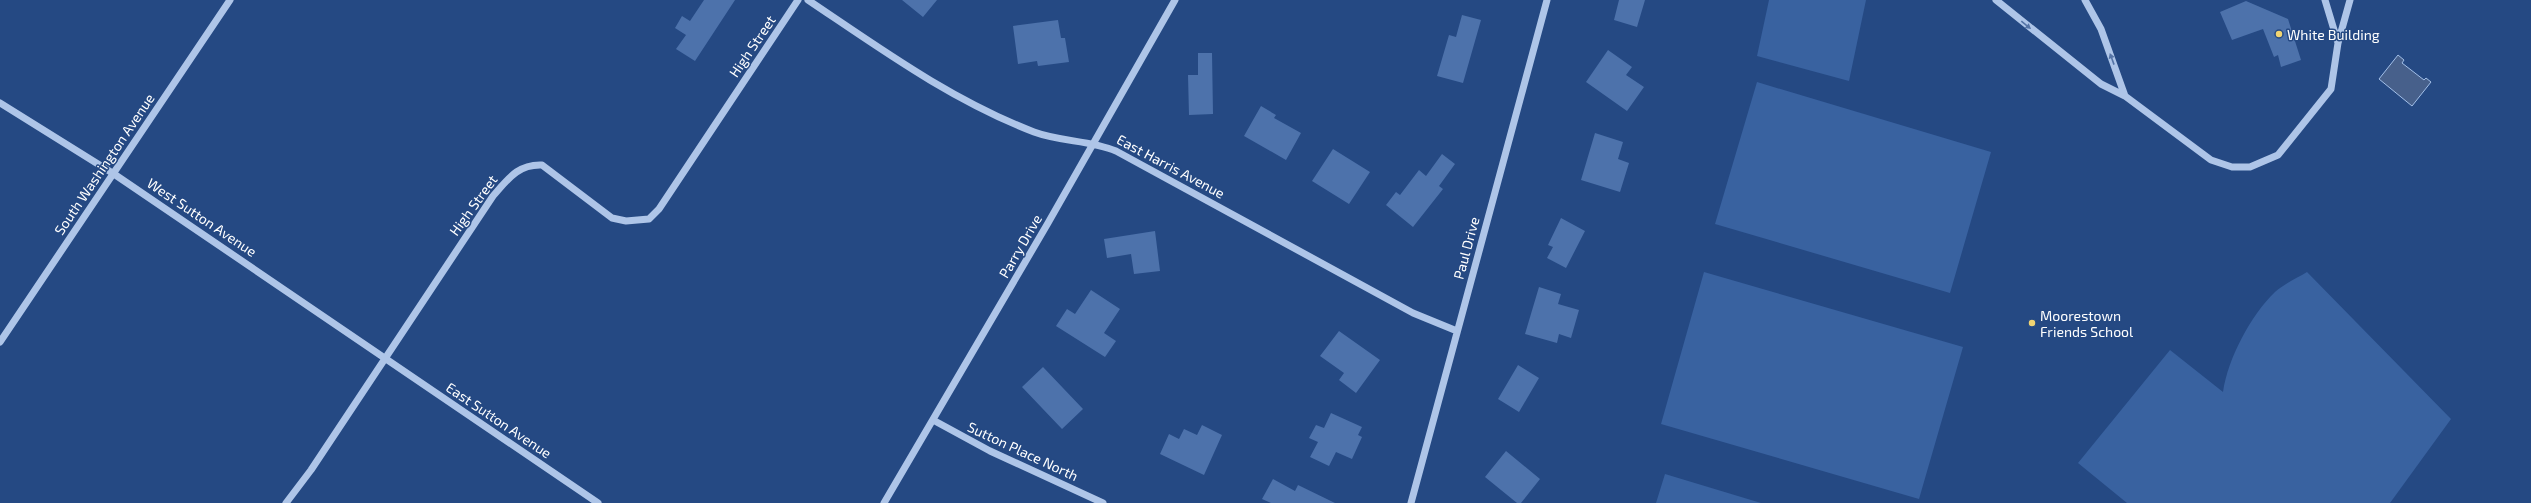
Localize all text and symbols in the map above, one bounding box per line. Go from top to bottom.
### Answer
street label: High Street [725,12,779,80]
one-way arrow [2021,20,2032,29]
place label: White Building [2287,26,2380,43]
marker: White Building [2274,29,2284,39]
one-way arrow [2109,53,2115,65]
street label: South Washington Avenue [50,90,158,238]
street label: East Harris Avenue [1114,130,1228,202]
street label: High Street [445,171,501,239]
street label: West Sutton Avenue [144,174,260,260]
street label: Parry Drive [995,211,1045,281]
street label: Paul Drive [1450,215,1482,281]
place label: Moorestown Friends School [2040,307,2134,340]
marker: Moorestown Friends School [2027,318,2037,328]
street label: East Sutton Avenue [443,378,555,462]
street label: Sutton Place North [965,418,1081,484]

